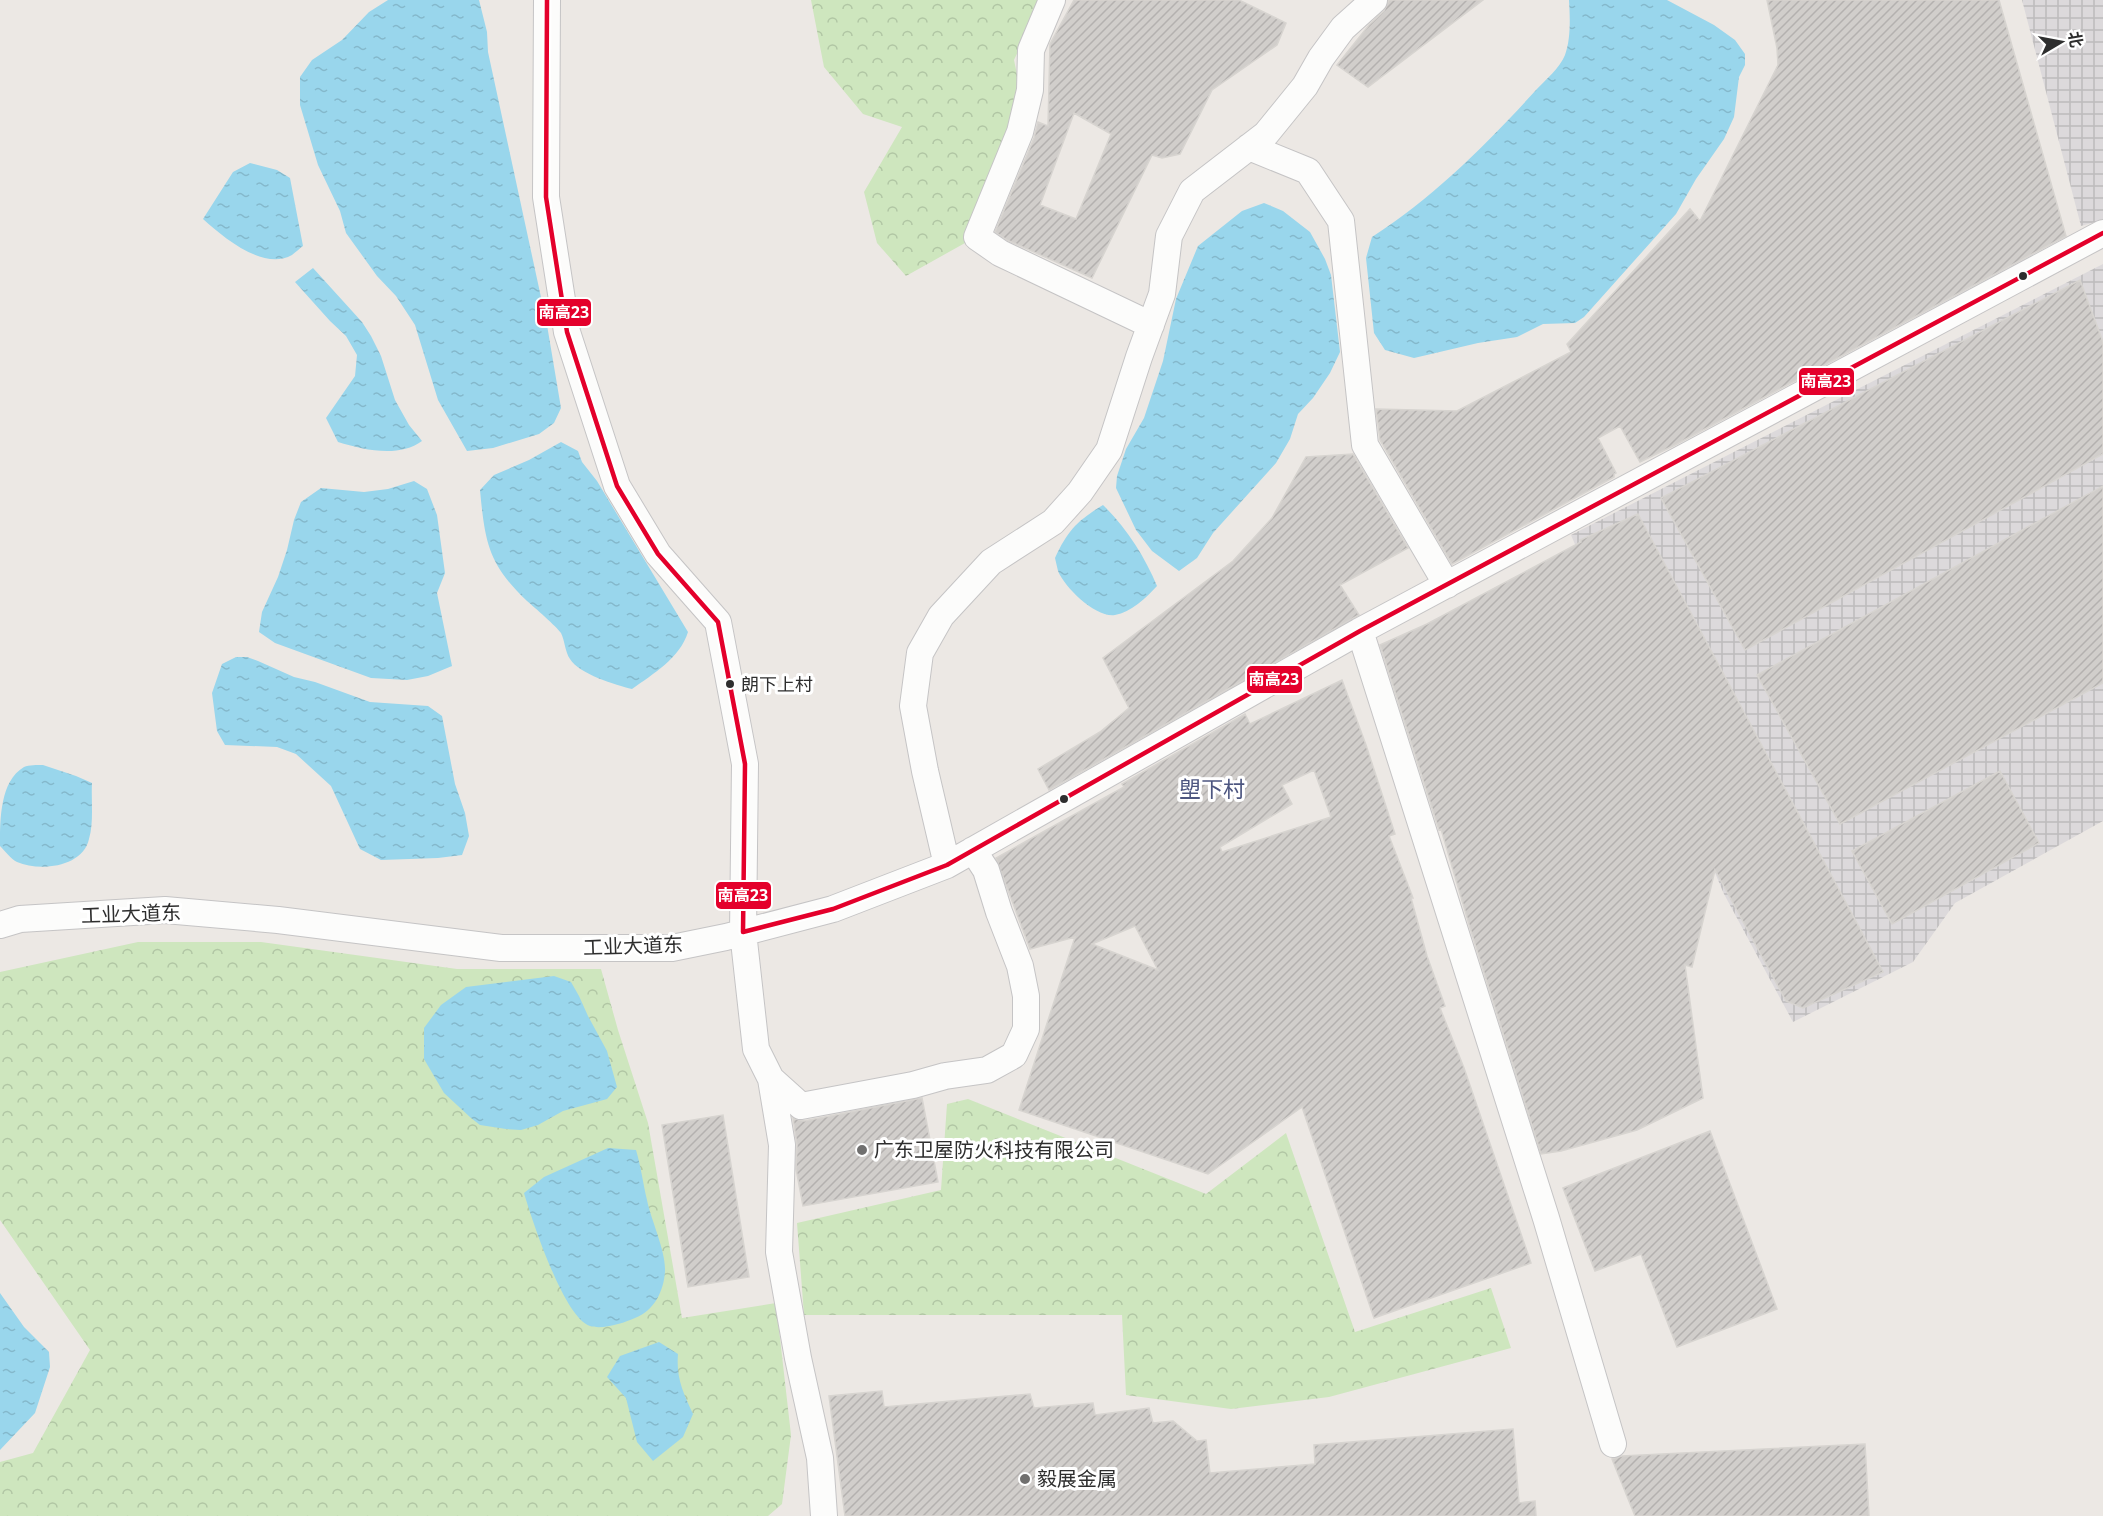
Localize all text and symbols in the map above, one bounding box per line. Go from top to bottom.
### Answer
north arrow [2031,12,2091,72]
text: 北 [2064,30,2088,49]
unlabelled marker [2017,270,2029,282]
line badge: 南高23 [536,298,592,327]
text: 南高23 [539,301,589,323]
line badge: 南高23 [1798,367,1855,396]
text: 南高23 [1801,370,1851,392]
line badge: 南高23 [1246,665,1303,694]
text: 南高23 [1249,668,1299,690]
place label: 朗下上村 [741,672,813,696]
marker: 朗下上村 [724,678,736,690]
district label: 塱下村 [1179,773,1245,803]
unlabelled marker [1058,793,1070,805]
line badge: 南高23 [715,881,772,910]
text: 南高23 [718,884,768,906]
street label: 工业大道东 [81,898,181,929]
street label: 工业大道东 [583,930,683,961]
place label: 广东卫屋防火科技有限公司 [874,1136,1114,1163]
marker: 广东卫屋防火科技有限公司 [855,1143,869,1157]
place label: 毅展金属 [1037,1465,1117,1492]
marker: 毅展金属 [1018,1472,1032,1486]

